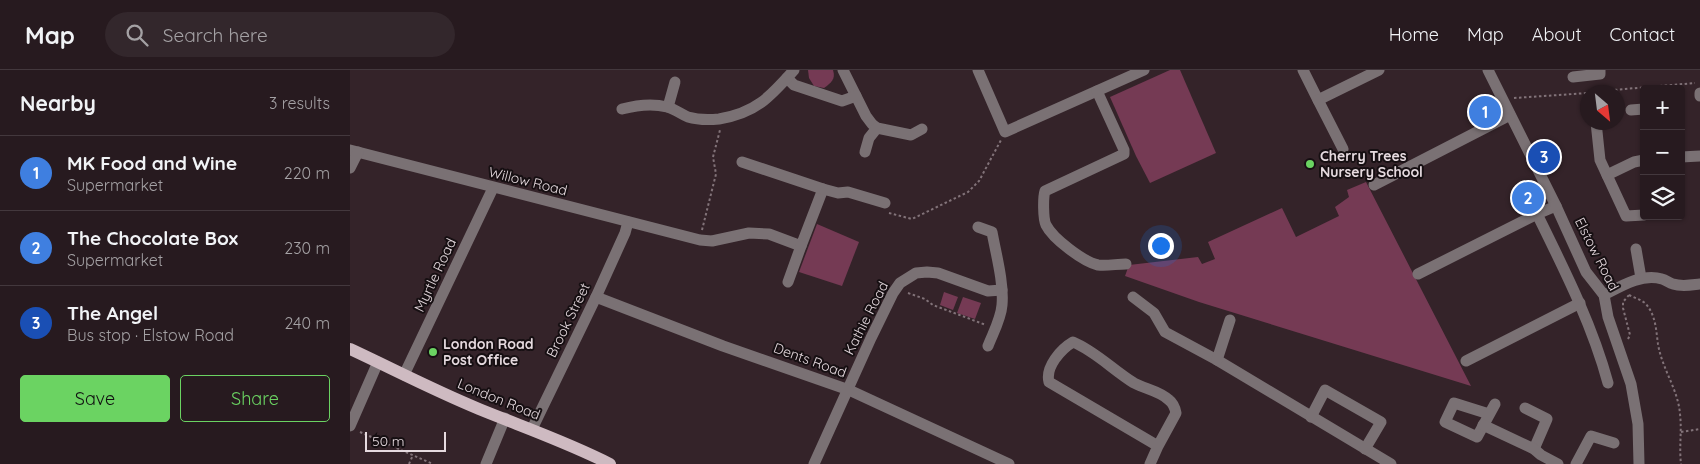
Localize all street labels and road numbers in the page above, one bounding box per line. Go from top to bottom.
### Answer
street label: Willow Road [487,163,569,199]
street label: Elstow Road [1571,214,1623,294]
street label: Myrtle Road [410,235,460,315]
street label: Kathie Road [840,278,892,358]
street label: Brook Street [542,280,594,360]
street label: Dents Road [771,338,849,382]
street label: London Road [455,374,543,424]

